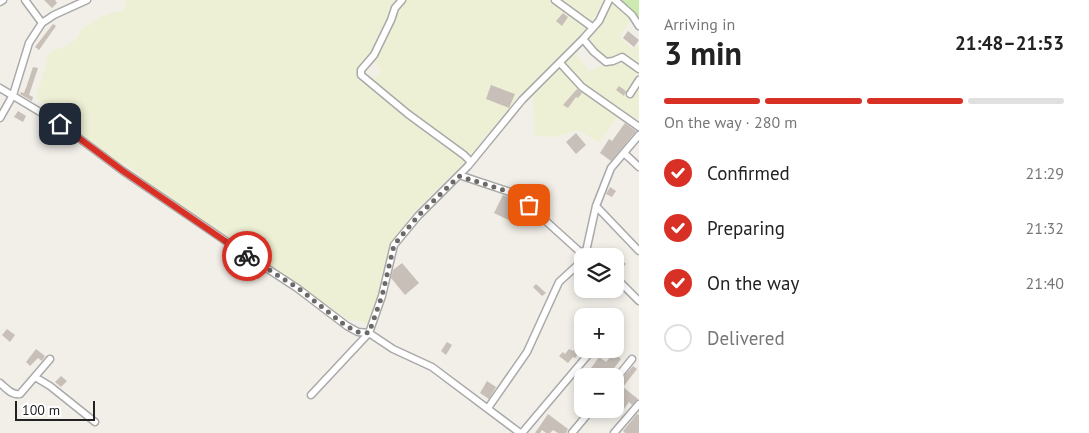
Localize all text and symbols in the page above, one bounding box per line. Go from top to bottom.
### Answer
text: Arriving in [664,14,735,34]
text: 21:48–21:53 [955,31,1064,55]
text: 3 min [664,32,742,74]
pin [39,103,81,145]
icon: home [46,110,74,138]
text: On the way · 280 m [664,112,797,132]
icon: check [664,159,692,187]
text: Confirmed [707,161,790,185]
text: 21:29 [1026,163,1064,183]
pin [508,184,550,226]
icon: bag [515,191,543,219]
icon: check [664,214,692,242]
text: Preparing [707,216,785,240]
text: 21:32 [1026,218,1064,238]
courier [222,231,272,281]
icon: bike [233,242,261,270]
map controls [574,248,624,418]
button: layers [574,248,624,298]
icon: check [664,269,692,297]
text: On the way [707,271,799,295]
text: 21:40 [1026,273,1064,293]
button: + [574,308,624,358]
text: Delivered [707,326,785,350]
button: − [574,368,624,418]
scale bar [15,398,95,421]
text: 100 m [22,401,60,419]

